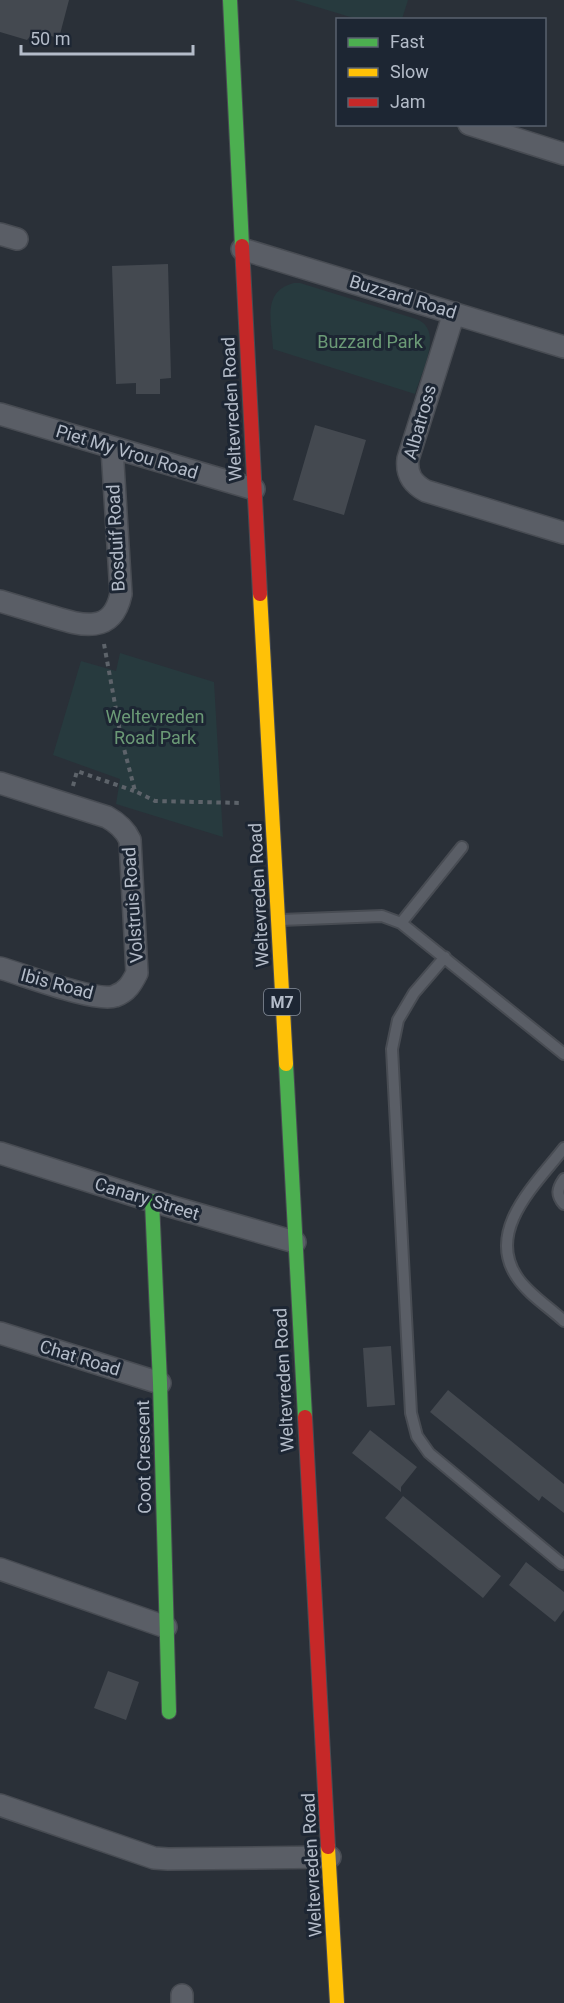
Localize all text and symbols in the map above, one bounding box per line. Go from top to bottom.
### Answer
scale bar [21,18,194,56]
legend [336,18,546,126]
text: 50 m [30,28,70,49]
text: Fast [390,31,425,52]
text: Slow [390,61,429,82]
text: Jam [390,91,426,112]
street label: Buzzard Road [347,270,459,323]
park label: Buzzard Park [317,331,424,352]
street label: Weltevreden Road [217,336,246,482]
street label: Albatross [399,382,440,462]
street label: Piet My Vrou Road [54,420,201,483]
street label: Bosduif Road [102,484,129,592]
park label: Weltevreden Road Park [106,706,204,748]
street label: Weltevreden Road [244,822,273,968]
street label: Volstruis Road [118,846,147,964]
street label: Ibis Road [18,964,96,1003]
road number: M7 [264,989,300,1015]
street label: Canary Street [92,1173,202,1224]
street label: Weltevreden Road [269,1307,298,1453]
street label: Chat Road [37,1335,123,1380]
street label: Coot Crescent [132,1400,155,1514]
street label: Weltevreden Road [297,1792,326,1938]

